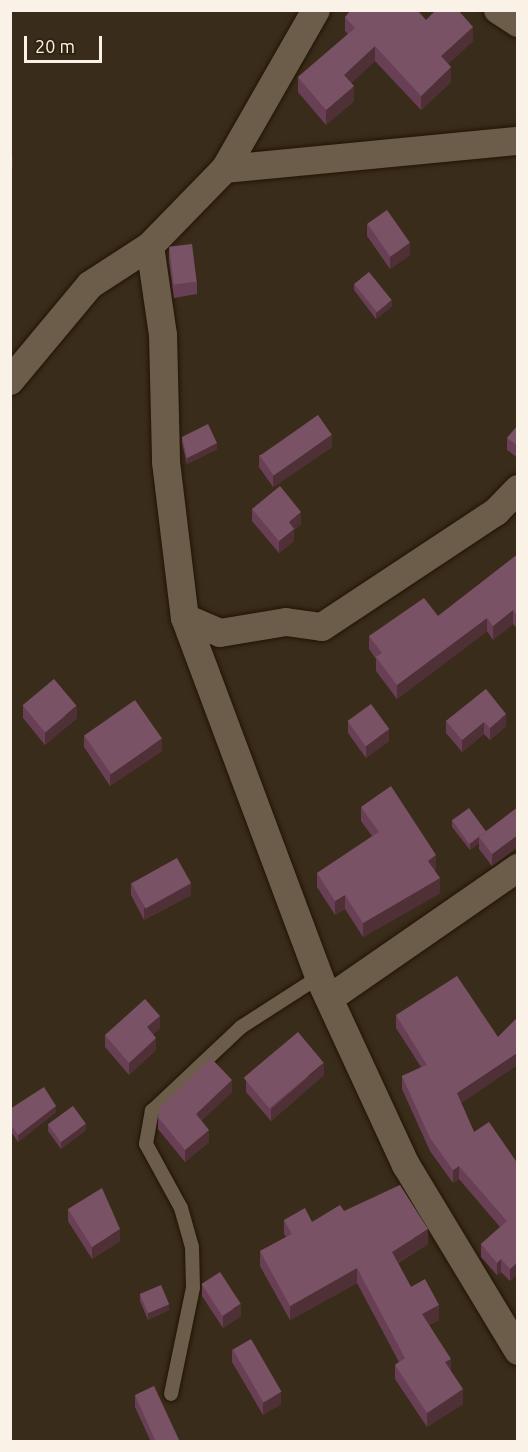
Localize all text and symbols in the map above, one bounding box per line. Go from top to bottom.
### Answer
scale bar [27,24,105,62]
text: 20 m [35,36,75,56]

